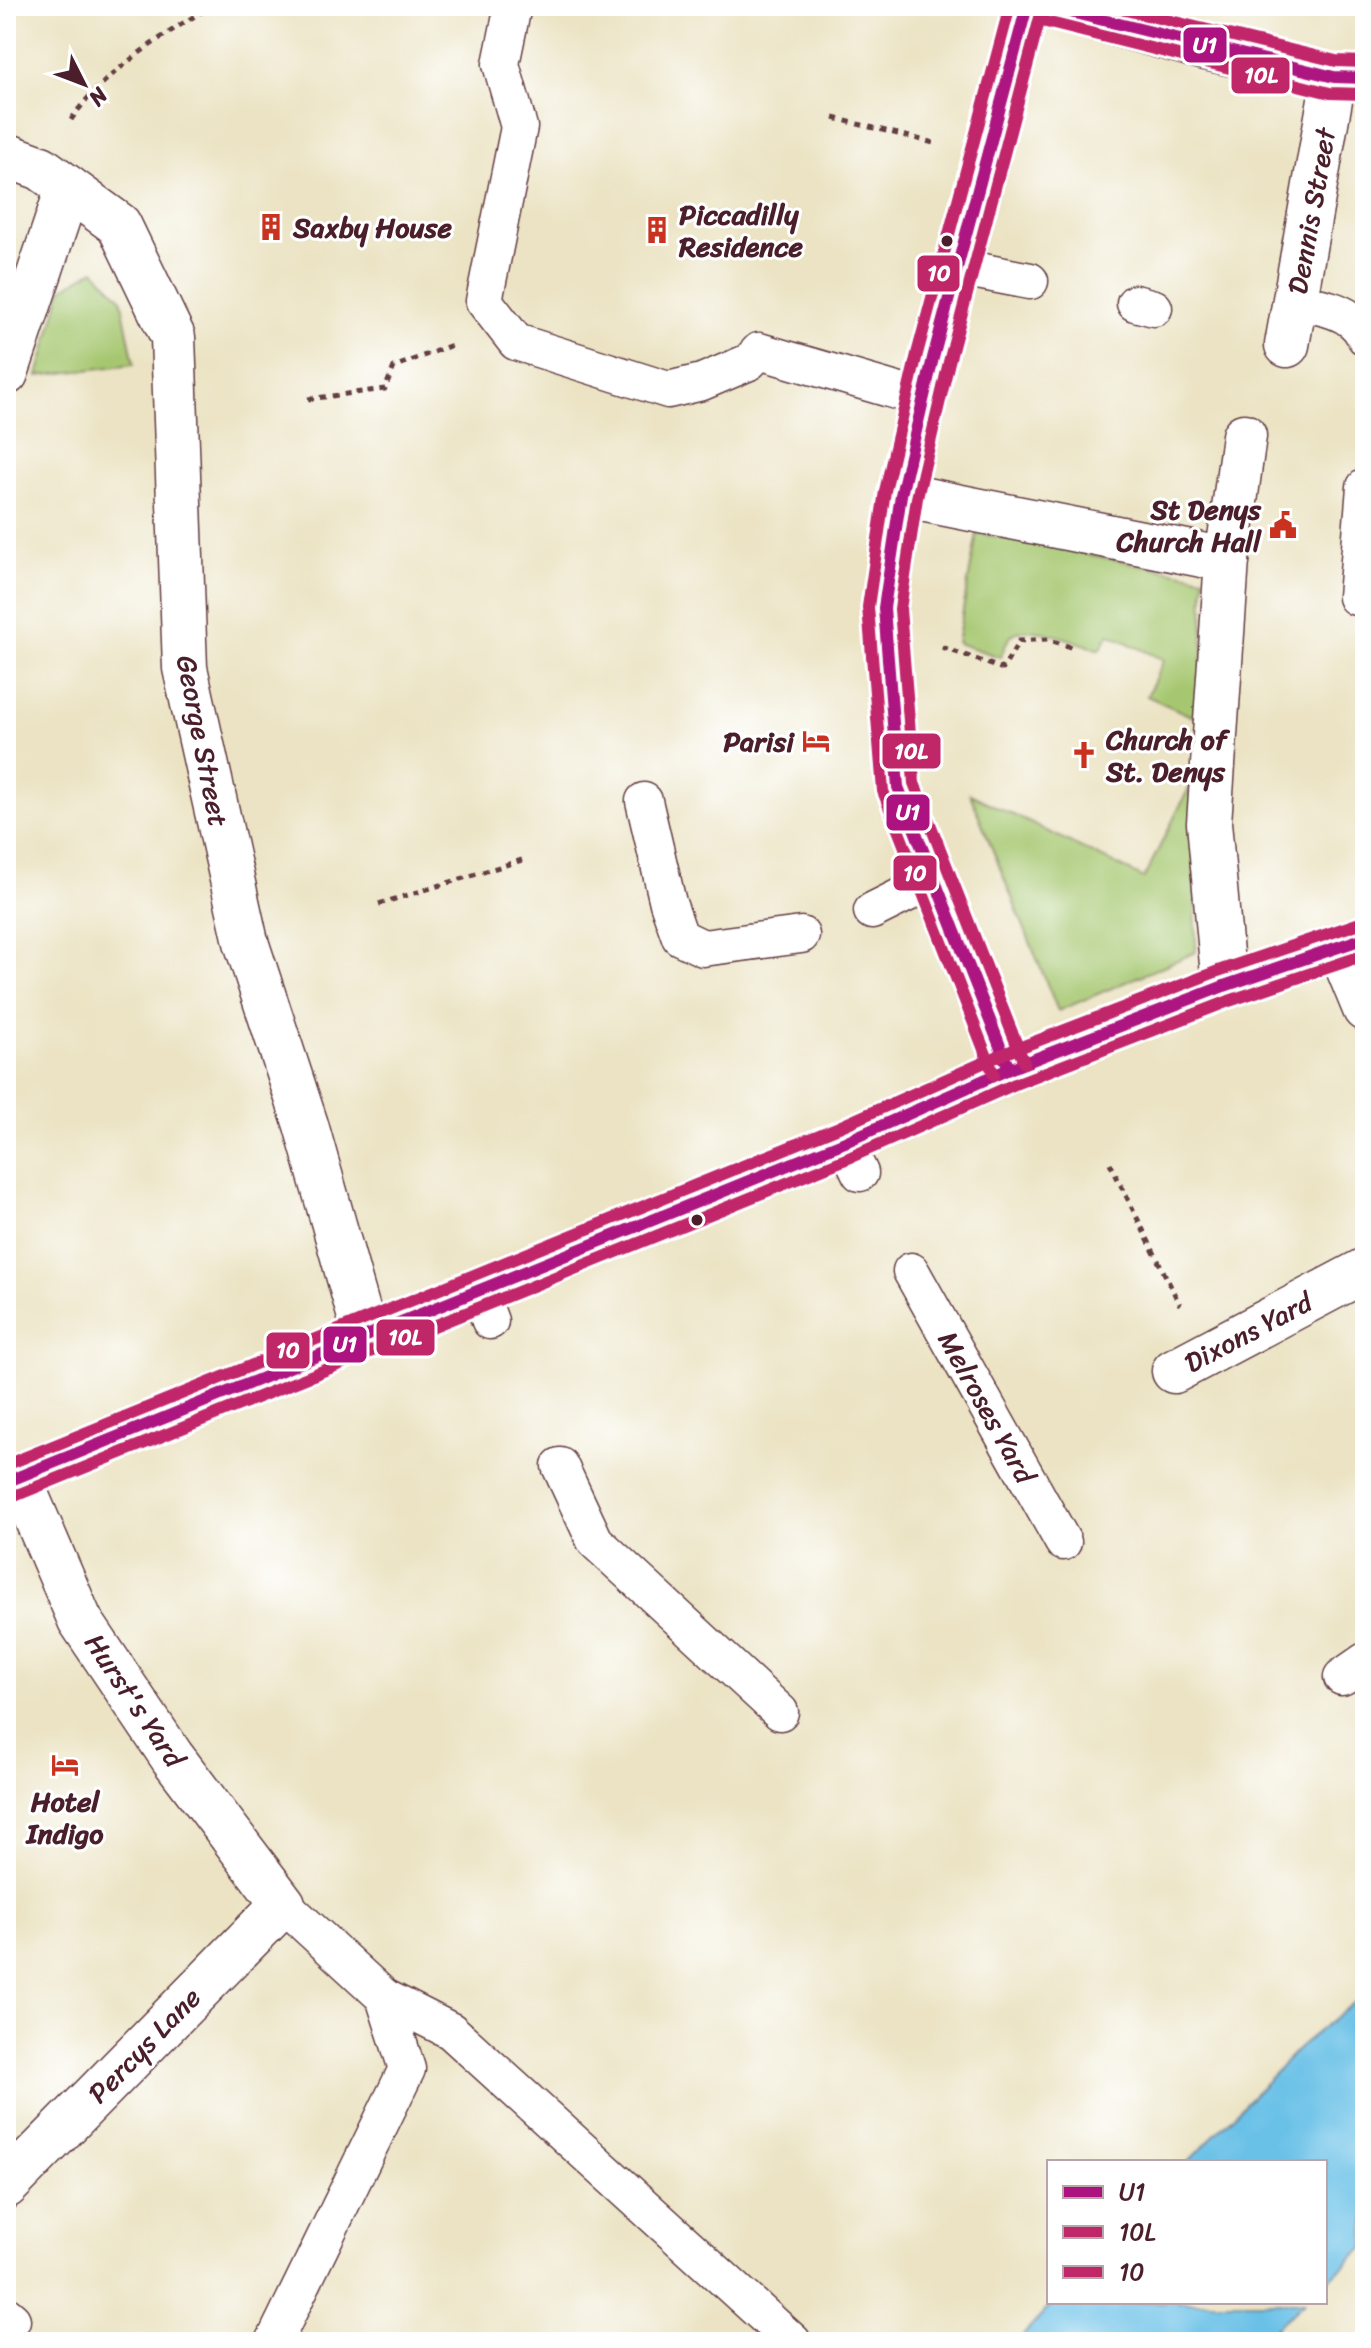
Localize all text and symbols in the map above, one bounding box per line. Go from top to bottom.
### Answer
line badge: U1 [1182,26,1228,64]
text: U1 [1193,26,1218,65]
north arrow [44,44,124,124]
line badge: 10L [1230,56,1291,95]
text: 10L [1244,56,1279,95]
text: N [78,78,119,116]
street label: Dennis Street [1273,122,1351,298]
place label: Piccadilly Residence [678,190,803,271]
place label: Saxby House [292,203,452,252]
building icon: Saxby House [256,212,286,242]
building icon: Piccadilly Residence [642,215,672,245]
unlabelled marker [939,233,955,249]
line badge: 10 [916,254,961,293]
text: 10 [927,254,951,293]
place label: St Denys Church Hall [1116,485,1262,566]
public building icon: St Denys Church Hall [1268,510,1298,540]
street label: George Street [162,651,243,831]
place label: Church of St. Denys [1105,715,1231,796]
place label: Parisi [723,717,795,766]
hotel icon: Parisi [801,726,831,756]
line badge: 10L [881,732,942,770]
text: 10L [894,732,929,771]
church icon: Church of St. Denys [1069,740,1099,770]
line badge: U1 [885,793,931,832]
text: U1 [896,793,921,832]
line badge: 10 [892,854,938,892]
text: 10 [903,854,927,893]
unlabelled marker [689,1212,705,1228]
street label: Dixons Yard [1175,1277,1323,1387]
line badge: 10L [375,1318,436,1357]
text: 10L [388,1318,423,1357]
street label: Melroses Yard [924,1322,1050,1495]
line badge: U1 [322,1325,368,1364]
text: U1 [333,1325,358,1364]
line badge: 10 [265,1331,311,1370]
text: 10 [276,1331,300,1370]
street label: Hurst's Yard [71,1623,199,1780]
hotel icon: Hotel Indigo [50,1750,80,1780]
place label: Hotel Indigo [24,1777,104,1858]
street label: Percys Lane [75,1975,213,2116]
legend [1047,2160,1327,2304]
text: U1 [1119,2171,1145,2213]
text: 10L [1119,2211,1156,2253]
text: 10 [1119,2251,1144,2293]

